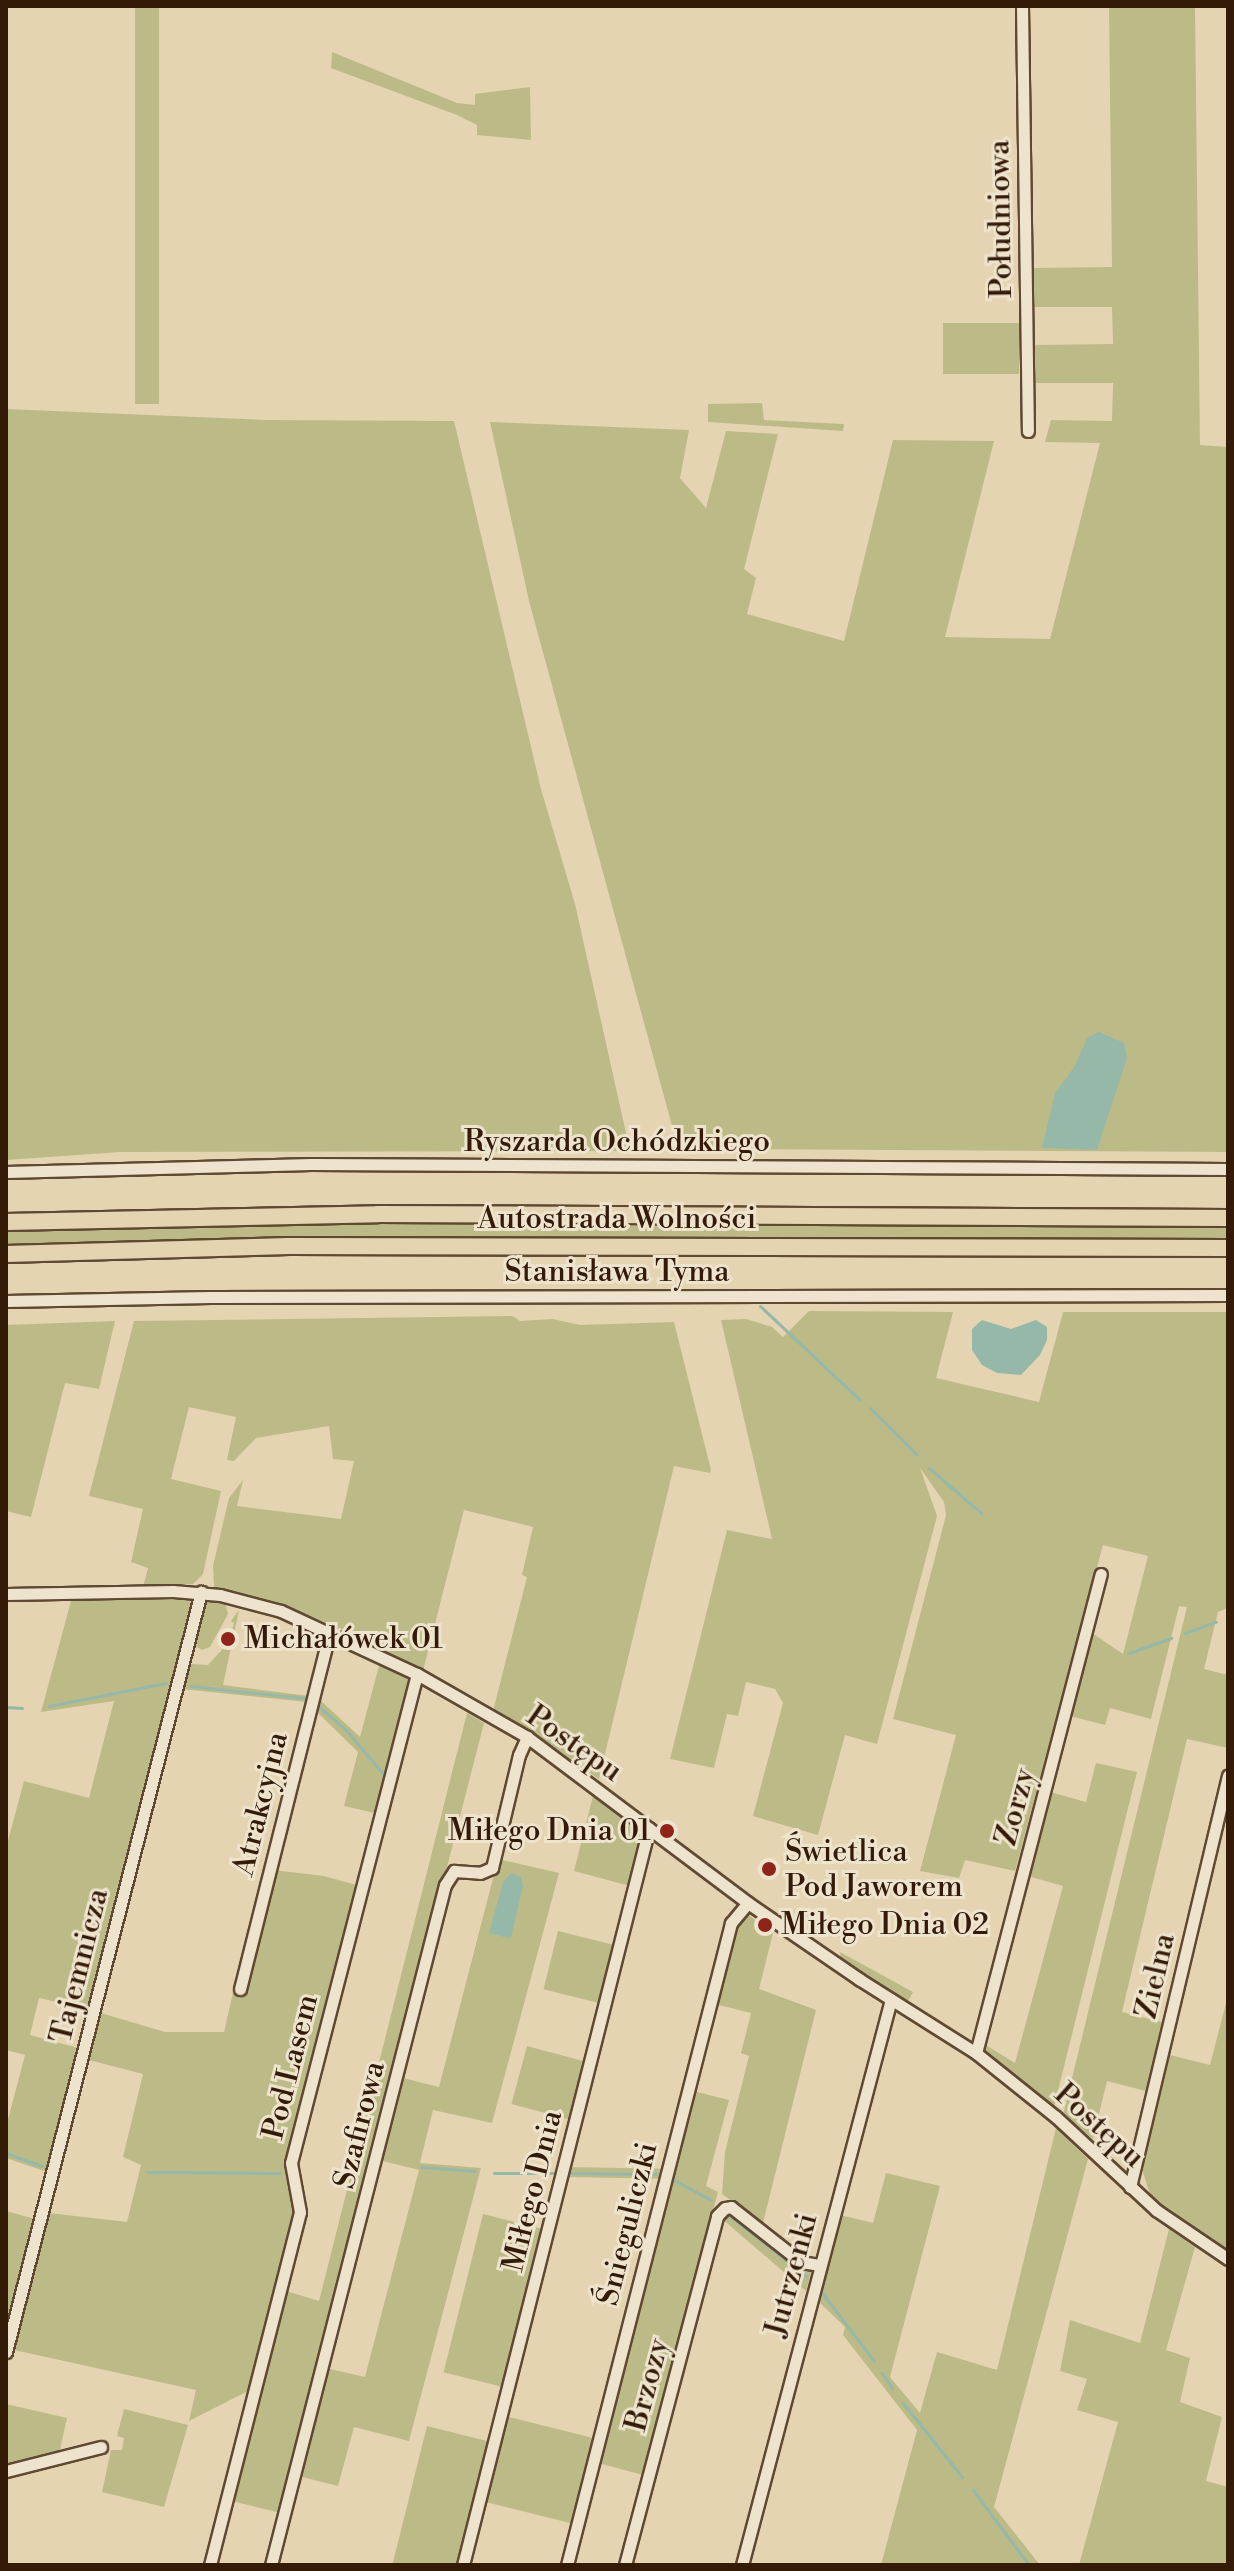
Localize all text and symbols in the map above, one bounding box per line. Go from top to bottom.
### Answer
street label: Południowa [982,139,1020,299]
street label: Ryszarda Ochódzkiego [464,1124,770,1160]
street label: Autostrada Wolności [478,1201,756,1237]
street label: Stanisława Tyma [504,1254,730,1290]
place label: Michałówek 01 [244,1621,443,1657]
marker: Michałówek 01 [219,1630,237,1648]
street label: Postępu [519,1698,629,1790]
street label: Atrakcyjna [226,1728,296,1880]
street label: Zorzy [988,1765,1044,1849]
place label: Miłego Dnia 01 [448,1813,651,1849]
marker: Miłego Dnia 01 [658,1822,676,1840]
place label: Świetlica Pod Jaworem [785,1834,963,1904]
marker: Świetlica Pod Jaworem [760,1860,778,1878]
street label: Tajemnicza [43,1885,117,2047]
place label: Miłego Dnia 02 [781,1907,989,1943]
marker: Miłego Dnia 02 [756,1916,774,1934]
street label: Zielna [1129,1930,1183,2022]
street label: Pod Lasem [256,1991,326,2143]
street label: Szafirowa [327,2057,393,2193]
street label: Postępu [1047,2076,1151,2176]
street label: Miłego Dnia [496,2106,570,2276]
street label: Śnieguliczki [590,2139,666,2309]
street label: Jutrzenki [758,2209,826,2341]
street label: Brzozy [618,2335,678,2435]

